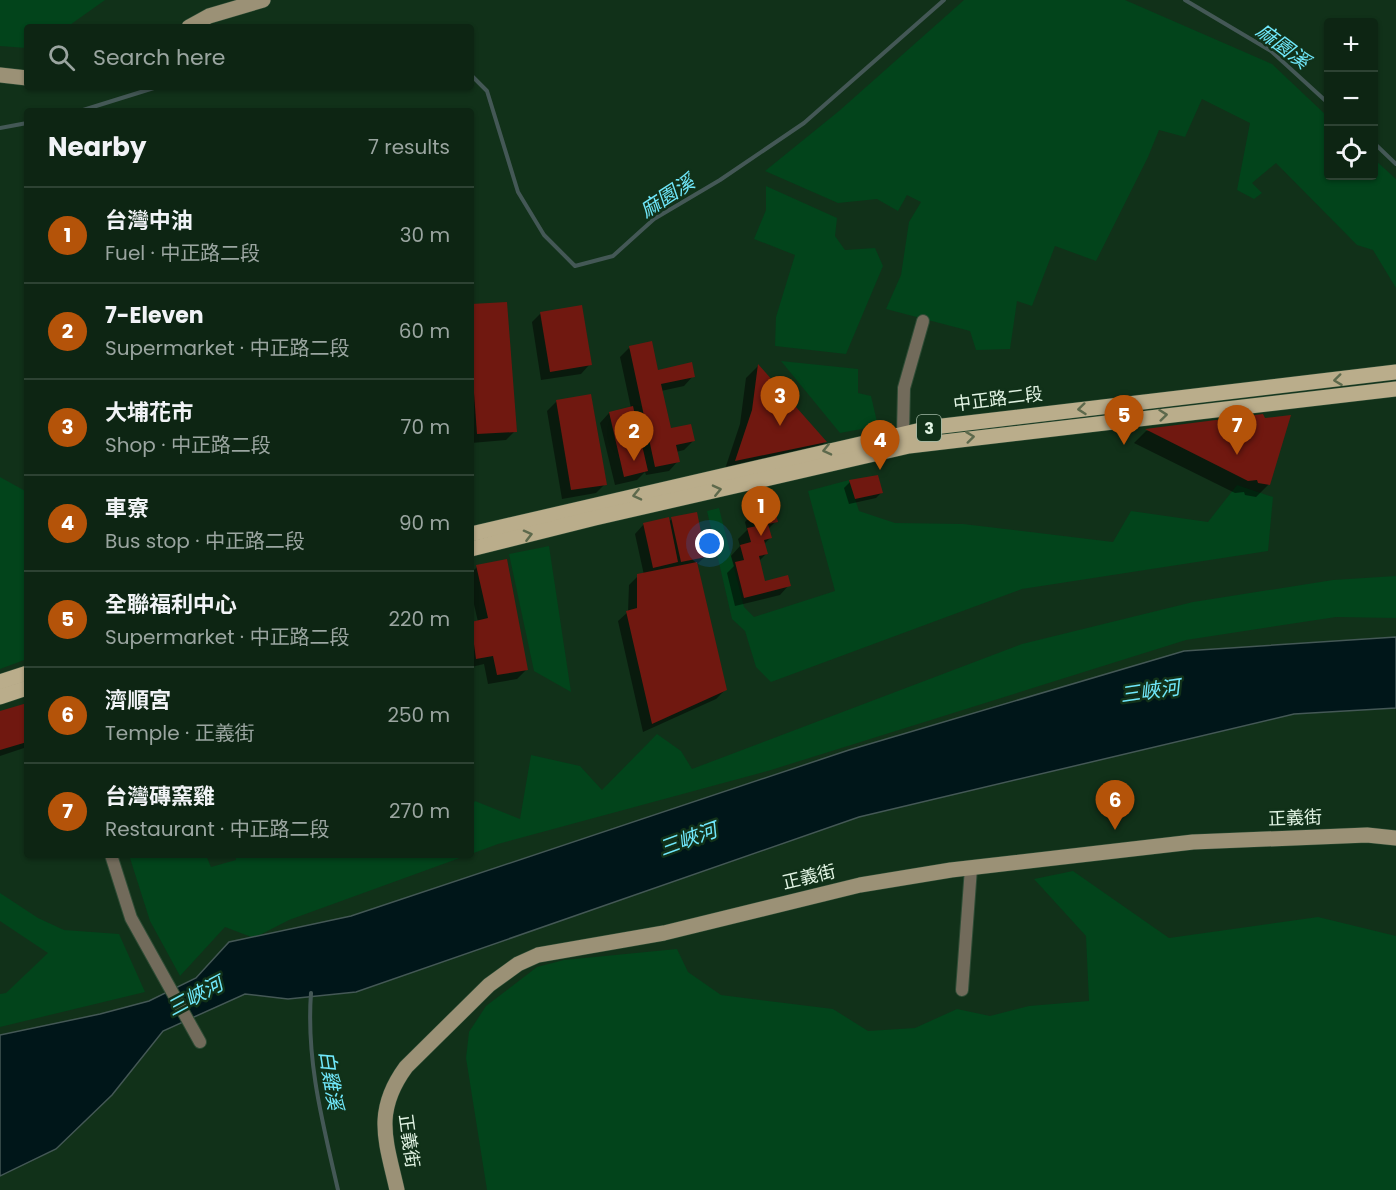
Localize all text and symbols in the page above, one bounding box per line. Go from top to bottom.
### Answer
water label: 麻園溪 [1251,17,1318,77]
map controls [1324,18,1378,180]
button: + [1324,18,1378,72]
search box [24,24,474,90]
icon: search [45,41,78,74]
text: Search here [93,42,226,73]
button: − [1324,72,1378,126]
button: locate [1324,126,1378,180]
text: Nearby [48,129,146,165]
text: 7 results [368,133,450,161]
water label: 麻園溪 [634,166,702,224]
text: 台灣中油 [105,205,193,236]
text: 1 [64,221,71,249]
text: 30 m [400,221,450,249]
text: Fuel · 中正路二段 [105,239,260,267]
text: 7-Eleven [105,300,204,331]
text: 2 [62,317,73,345]
text: 60 m [399,317,450,345]
text: Supermarket · 中正路二段 [105,334,349,362]
one-way arrow [1333,373,1343,385]
pin: 3 [760,376,800,426]
street label: 中正路二段 [952,381,1044,416]
pin: 5 [1104,396,1144,445]
text: 大埔花市 [105,397,193,428]
one-way arrow [1077,402,1086,415]
pin: 7 [1218,406,1256,455]
one-way arrow [1159,409,1168,421]
pin: 2 [614,412,654,461]
text: 3 [61,413,74,441]
text: 70 m [401,413,450,441]
road number: 3 [917,415,941,441]
pin: 4 [860,420,900,470]
text: Shop · 中正路二段 [105,431,271,459]
one-way arrow [965,431,974,444]
one-way arrow [822,443,832,456]
one-way arrow [712,484,722,497]
pin: 1 [742,486,780,536]
one-way arrow [633,487,643,500]
text: 車寮 [105,493,149,524]
text: 4 [61,509,74,537]
text: 90 m [399,509,450,537]
text: Bus stop · 中正路二段 [105,527,305,555]
one-way arrow [522,529,532,542]
your location [695,529,724,558]
text: 全聯福利中心 [105,589,237,620]
text: 5 [61,605,74,633]
text: 220 m [389,605,450,633]
text: Supermarket · 中正路二段 [105,623,349,651]
water label: 三峽河 [1118,672,1186,709]
text: 濟順宮 [105,685,171,716]
text: 6 [61,701,74,729]
text: 250 m [387,701,450,729]
text: Temple · 正義街 [105,719,255,747]
pin: 6 [1096,780,1134,830]
text: 台灣磚窯雞 [105,781,215,812]
text: 7 [62,797,73,825]
text: 270 m [389,797,450,825]
street label: 正義街 [1268,804,1322,831]
water label: 三峽河 [655,814,725,862]
text: Restaurant · 中正路二段 [105,815,330,843]
street label: 正義街 [780,858,838,895]
water label: 三峽河 [162,968,232,1022]
water label: 白雞溪 [312,1048,350,1115]
street label: 正義街 [393,1112,426,1169]

